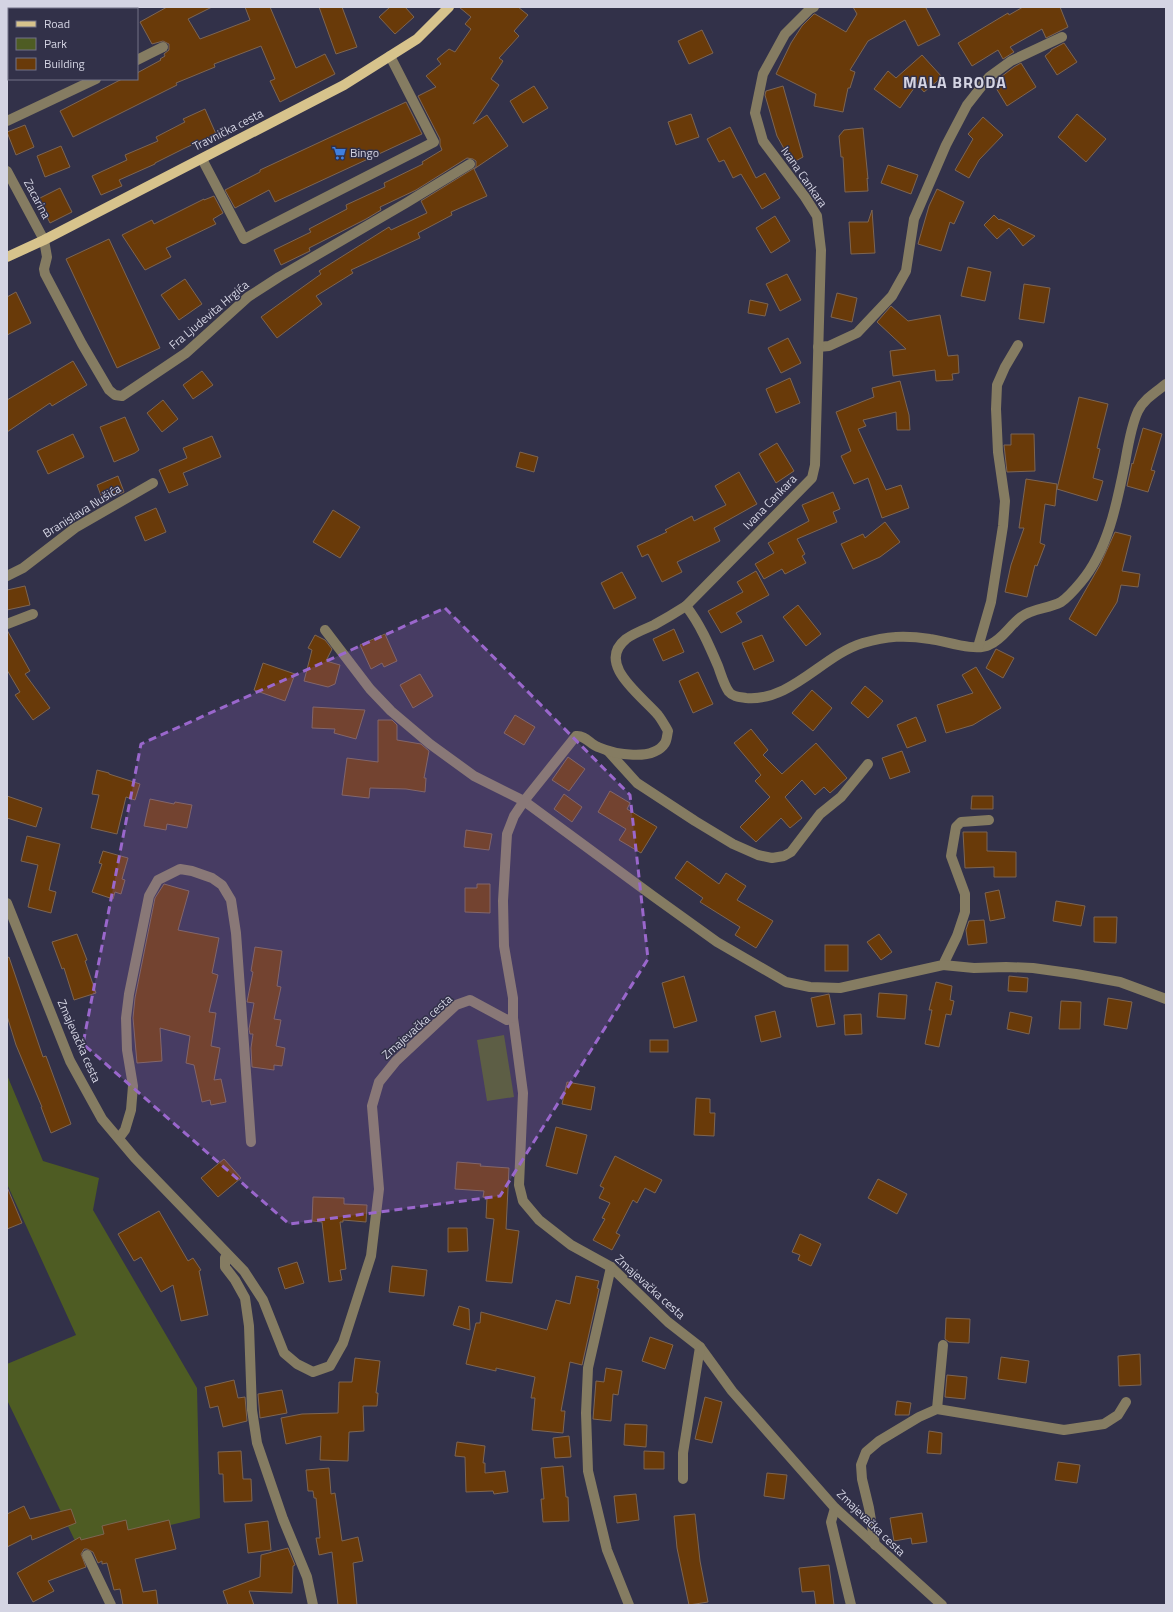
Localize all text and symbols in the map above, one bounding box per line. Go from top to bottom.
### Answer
legend [8,8,138,80]
text: Road [44,14,70,33]
text: Park [44,34,67,53]
text: Building [44,54,85,73]
district label: MALA BRODA [903,70,1007,94]
street label: Travnička cesta [189,104,266,155]
street label: Ivana Cankara [776,142,832,211]
place label: Bingo [350,143,379,162]
supermarket icon: Bingo [331,145,347,161]
street label: Zacarina [19,175,56,222]
street label: Fra Ljudevita Hrgića [164,275,253,354]
street label: Ivana Cankara [738,470,801,534]
street label: Branislava Nušića [39,479,125,542]
street label: Zmajevačka cesta [377,990,456,1064]
street label: Zmajevačka cesta [53,996,106,1085]
street label: Zmajevačka cesta [611,1250,690,1324]
street label: Zmajevačka cesta [833,1485,910,1560]

